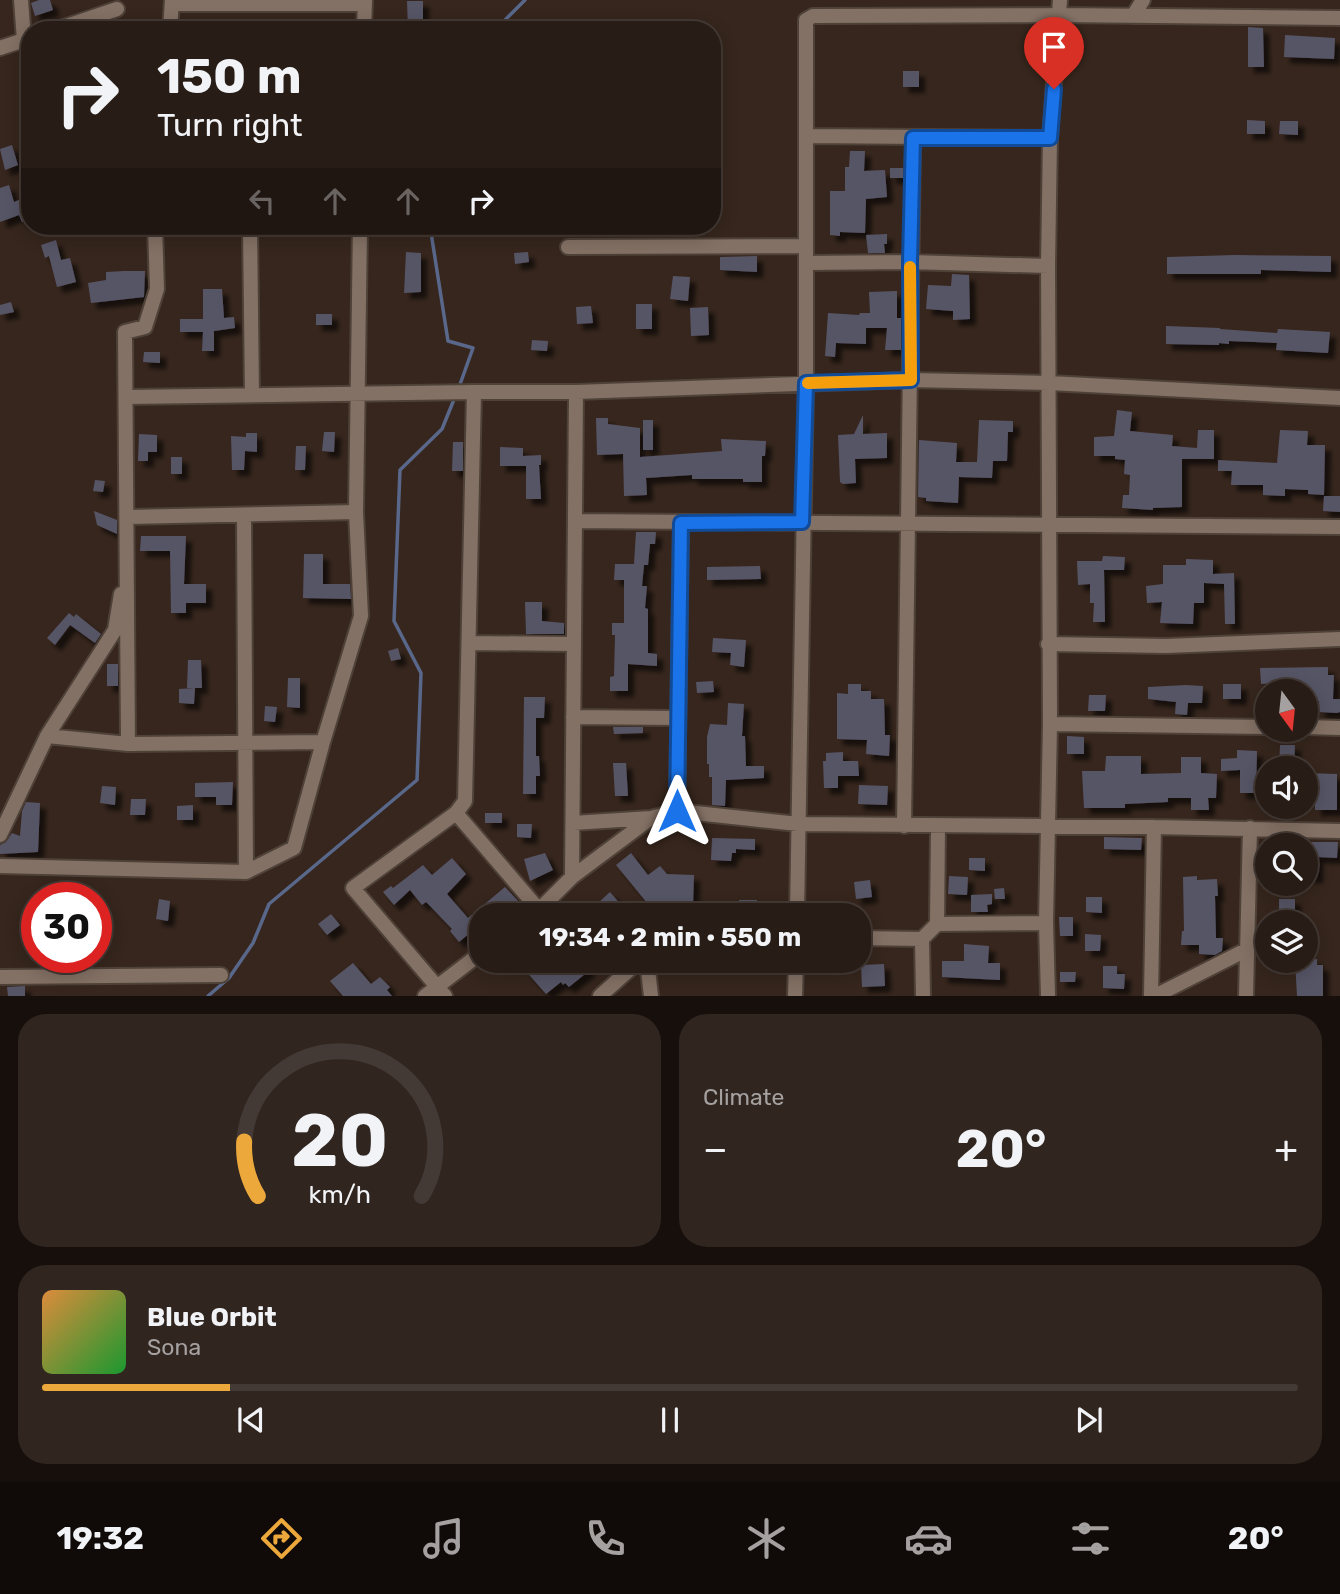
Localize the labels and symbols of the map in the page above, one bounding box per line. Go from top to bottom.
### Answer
pin [1024,17,1084,89]
north arrow [1255,679,1318,742]
position arrow [640,774,714,848]
speed limit sign: 30 [21,882,112,973]

